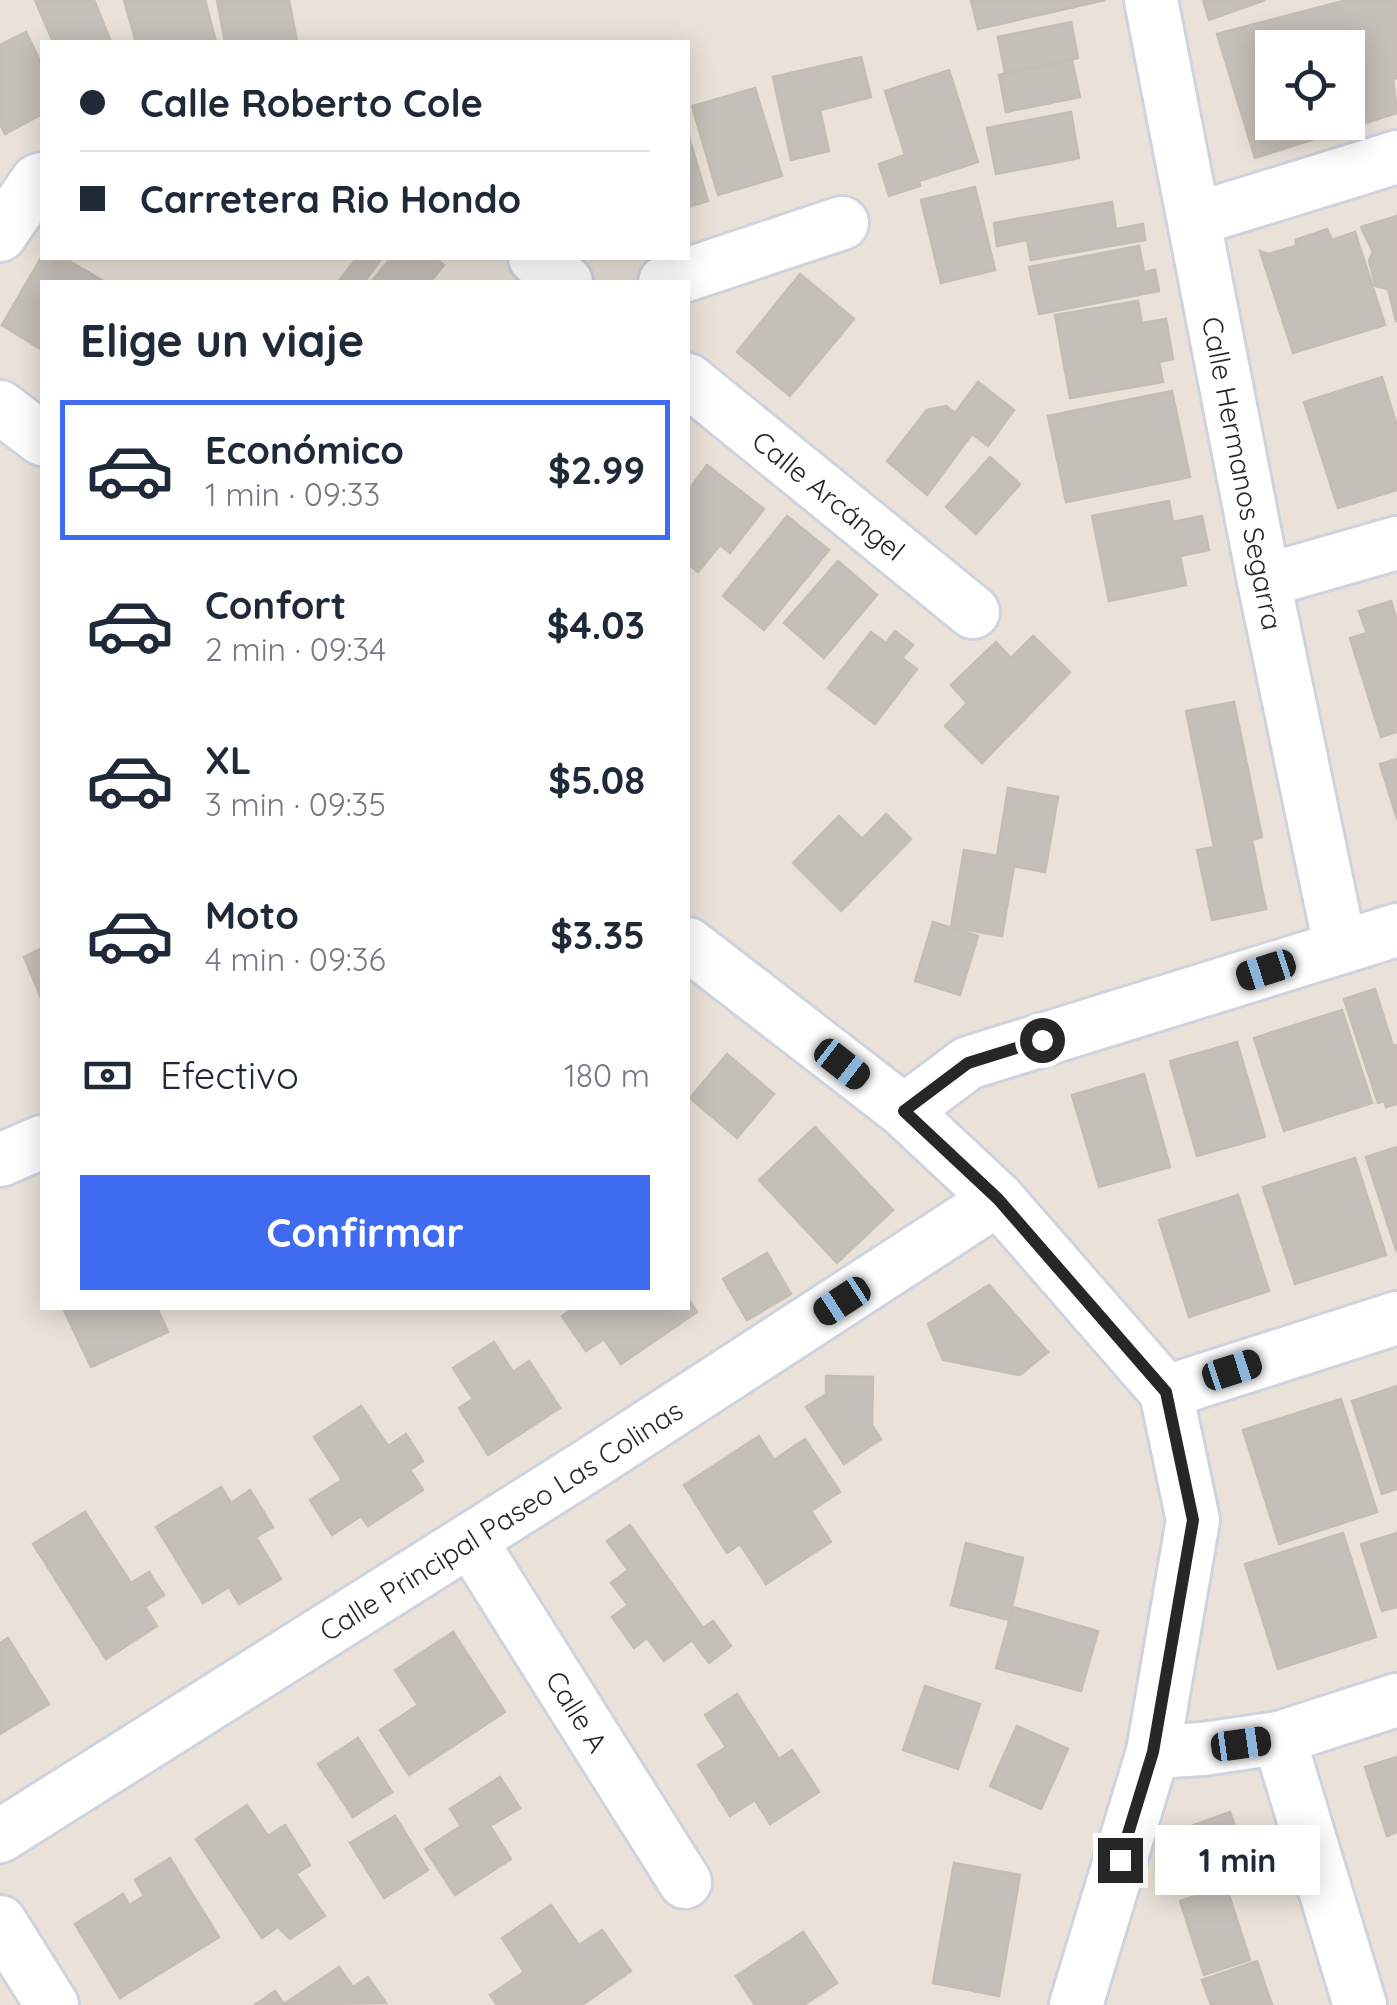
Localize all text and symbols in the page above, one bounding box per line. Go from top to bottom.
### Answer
map controls [1255,30,1365,140]
button: locate [1255,30,1365,140]
text: Calle Roberto Cole [140,79,483,127]
text: Carretera Rio Hondo [140,175,521,223]
text: Elige un viaje [80,312,364,368]
street label: Calle Hermanos Segarra [1195,313,1291,633]
street label: Calle Arcángel [746,422,913,567]
icon: car [85,425,175,515]
text: Económico [205,426,404,474]
text: $2.99 [548,446,645,494]
text: 1 min · 09:33 [205,474,380,514]
icon: car [85,580,175,670]
text: Confort [205,581,346,629]
text: $4.03 [547,601,645,649]
text: 2 min · 09:34 [205,629,386,669]
icon: car [85,735,175,825]
text: XL [205,736,251,784]
text: $5.08 [548,756,645,804]
text: 3 min · 09:35 [205,784,386,824]
icon: car [85,890,175,980]
text: Moto [205,891,299,939]
text: $3.35 [550,911,645,959]
text: 4 min · 09:36 [205,939,386,979]
car [1233,946,1299,994]
route start [1020,1018,1065,1063]
car [809,1034,875,1094]
icon: cash [80,1048,135,1103]
text: Efectivo [160,1051,299,1099]
text: 180 m [564,1055,650,1095]
button: Confirmar [80,1175,650,1290]
car [809,1272,875,1330]
car [1199,1346,1265,1394]
street label: Calle Principal Paseo Las Colinas [312,1392,689,1648]
street label: Calle A [539,1664,616,1758]
car [1209,1725,1273,1763]
callout: 1 min [1155,1825,1320,1895]
route end [1098,1838,1143,1883]
text: 1 min [1199,1840,1276,1880]

